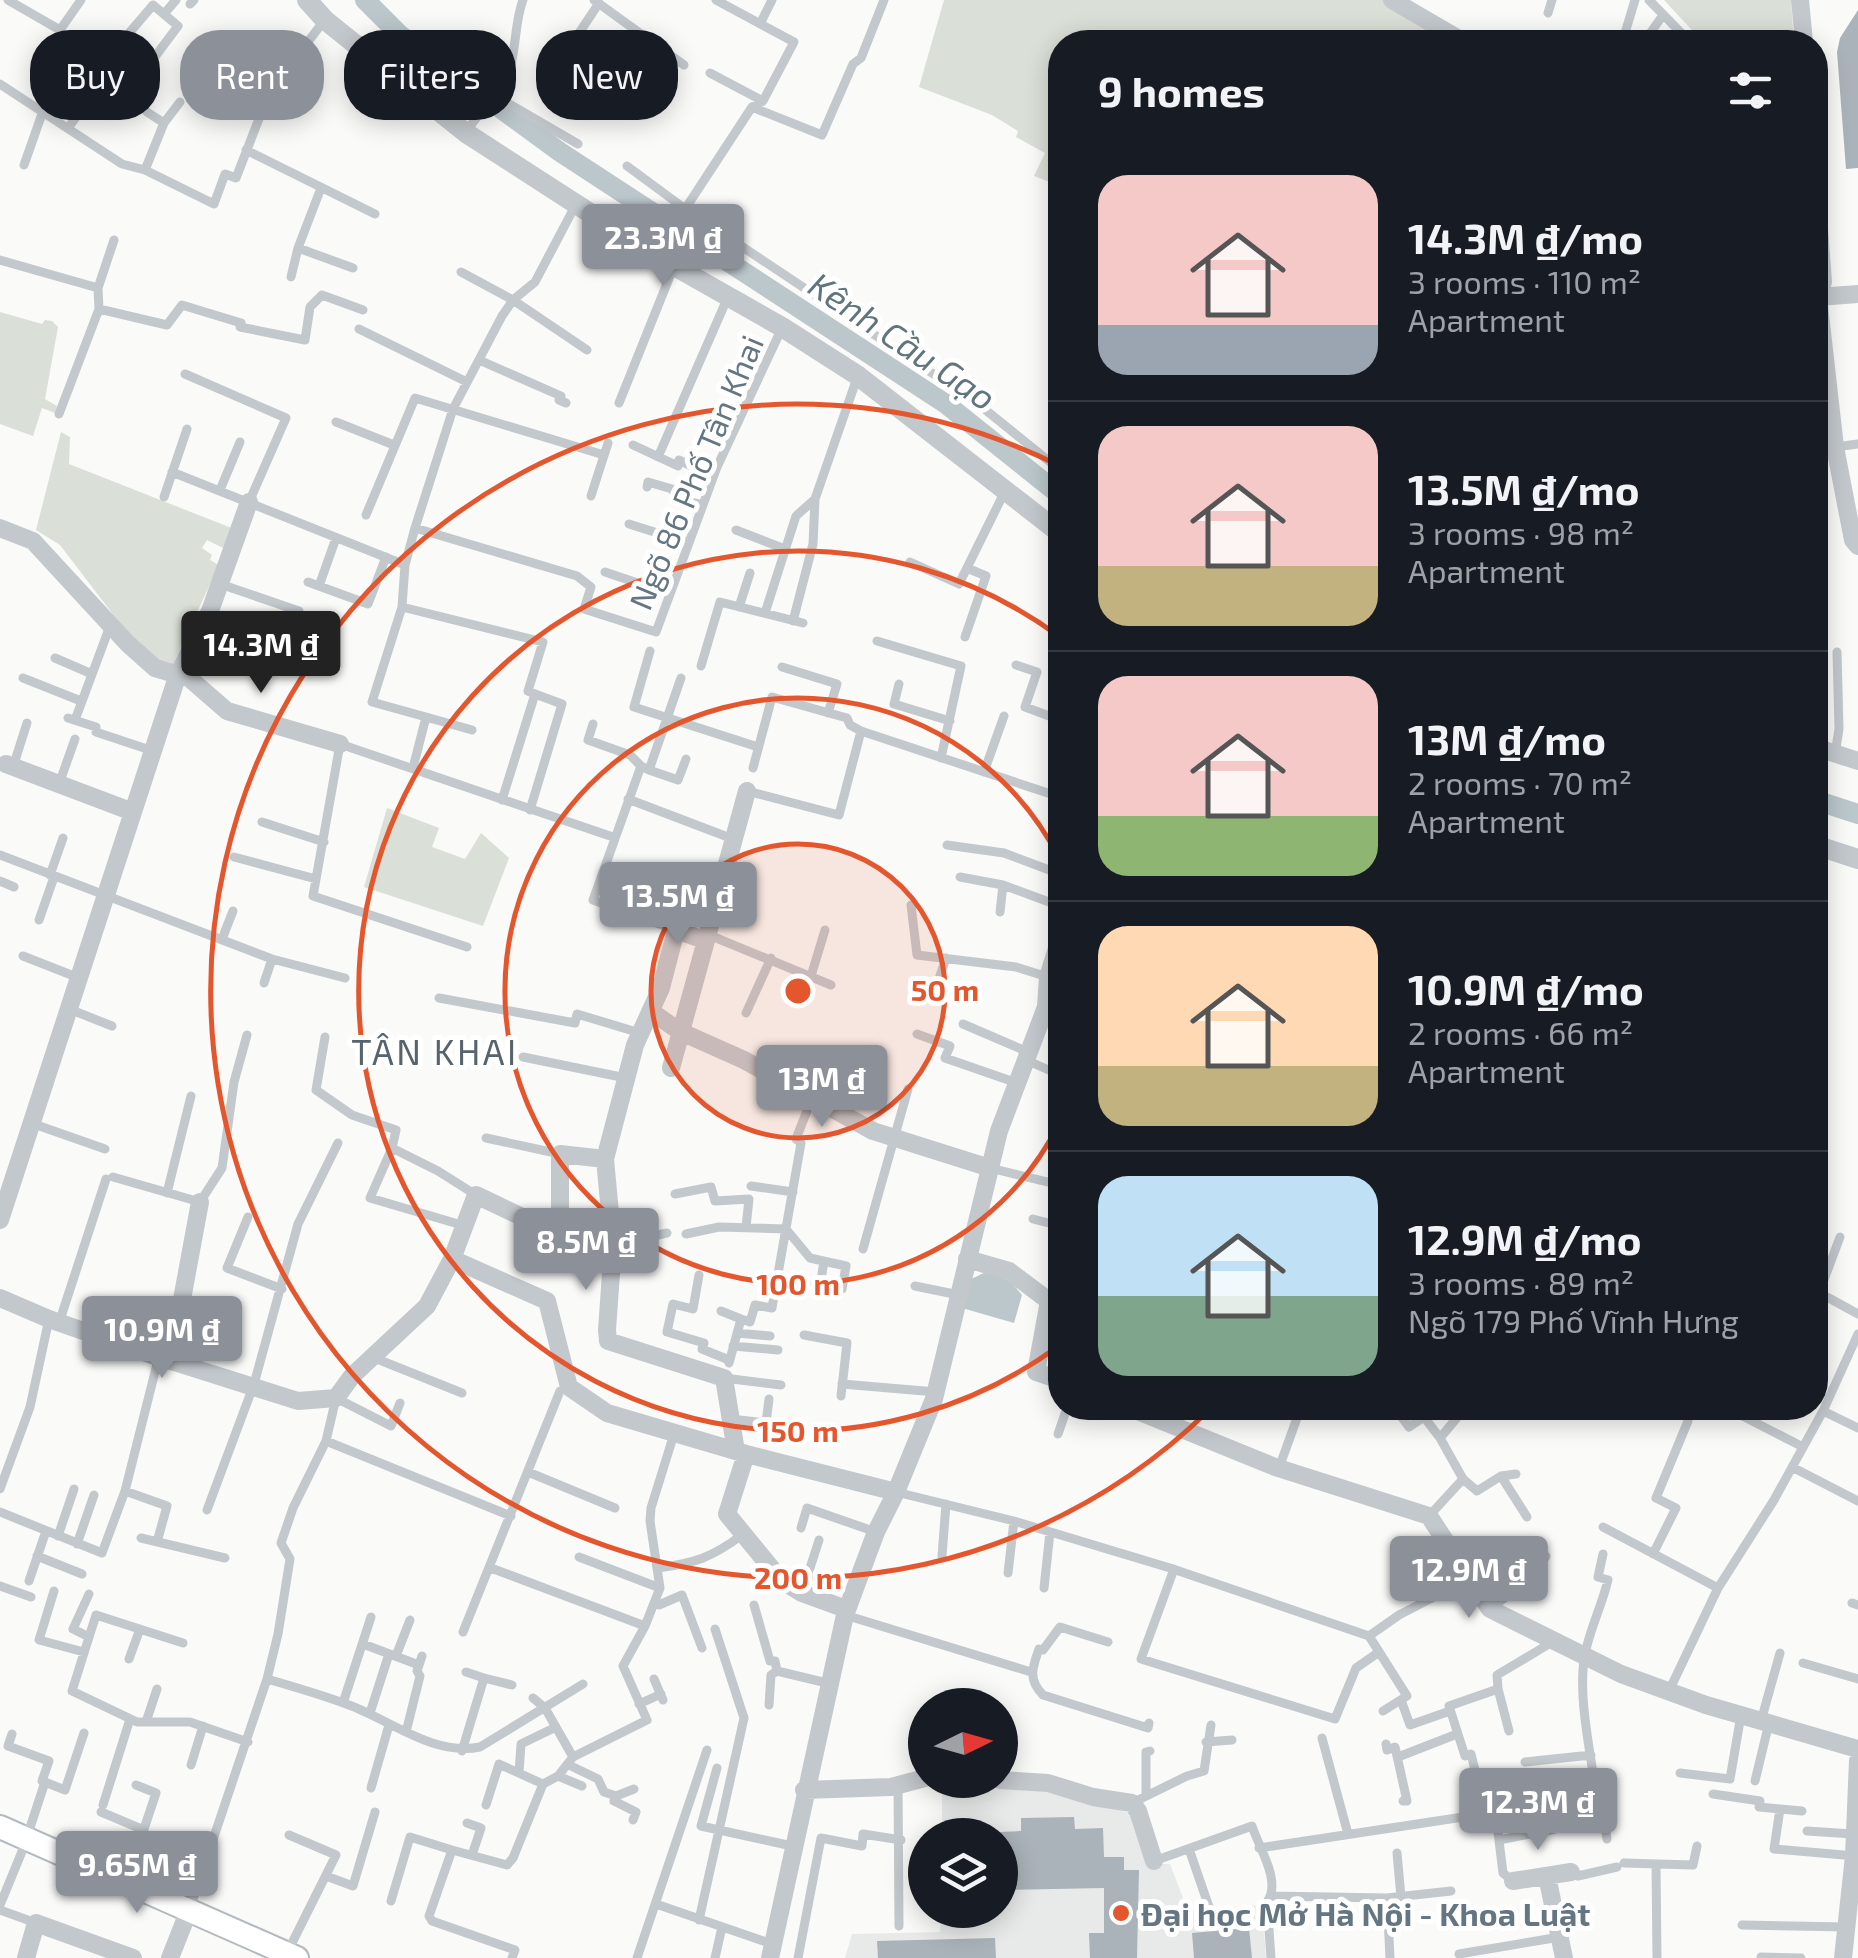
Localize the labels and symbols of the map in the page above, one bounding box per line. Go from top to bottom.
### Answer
pin: 23.3M ₫ [571,204,755,289]
water label: Kênh Cầu Gạo [802,262,1004,418]
street label: Ngõ 86 Phố Tân Khai [620,329,770,615]
pin: 14.3M ₫ [169,611,353,696]
pin: 13.5M ₫ [586,862,770,947]
text: 50 m [911,971,979,1007]
centre of rings [780,973,816,1009]
district label: TÂN KHAI [351,1030,519,1072]
pin: 13M ₫ [752,1045,892,1130]
pin: 8.5M ₫ [505,1208,667,1293]
text: 100 m [756,1265,840,1301]
pin: 10.9M ₫ [70,1296,254,1381]
text: 150 m [757,1412,839,1448]
pin: 12.9M ₫ [1377,1536,1561,1621]
text: 200 m [754,1559,842,1595]
north arrow [908,1688,1018,1798]
pin: 12.3M ₫ [1446,1768,1630,1853]
pin: 9.65M ₫ [45,1831,229,1916]
place label: Đại học Mở Hà Nội - Khoa Luật [1141,1894,1590,1932]
marker: Đại học Mở Hà Nội - Khoa Luật [1110,1902,1132,1924]

